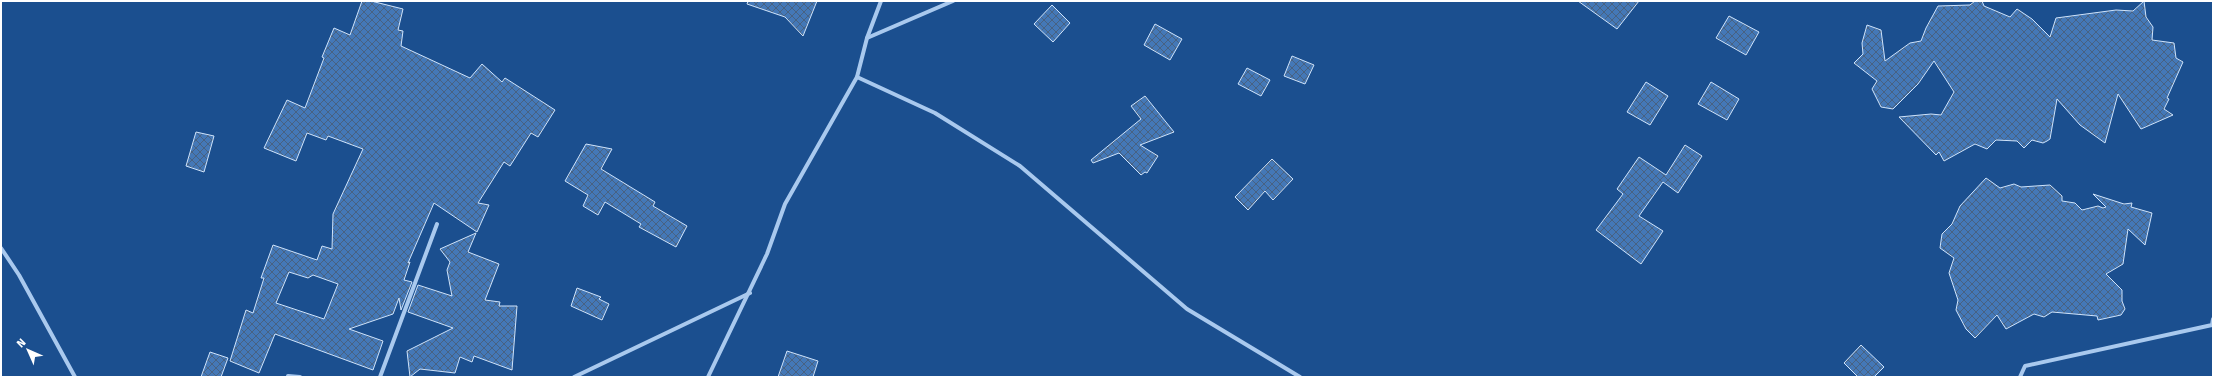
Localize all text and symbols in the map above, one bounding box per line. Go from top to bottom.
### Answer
north arrow [8,330,48,370]
text: N [14,336,28,350]

